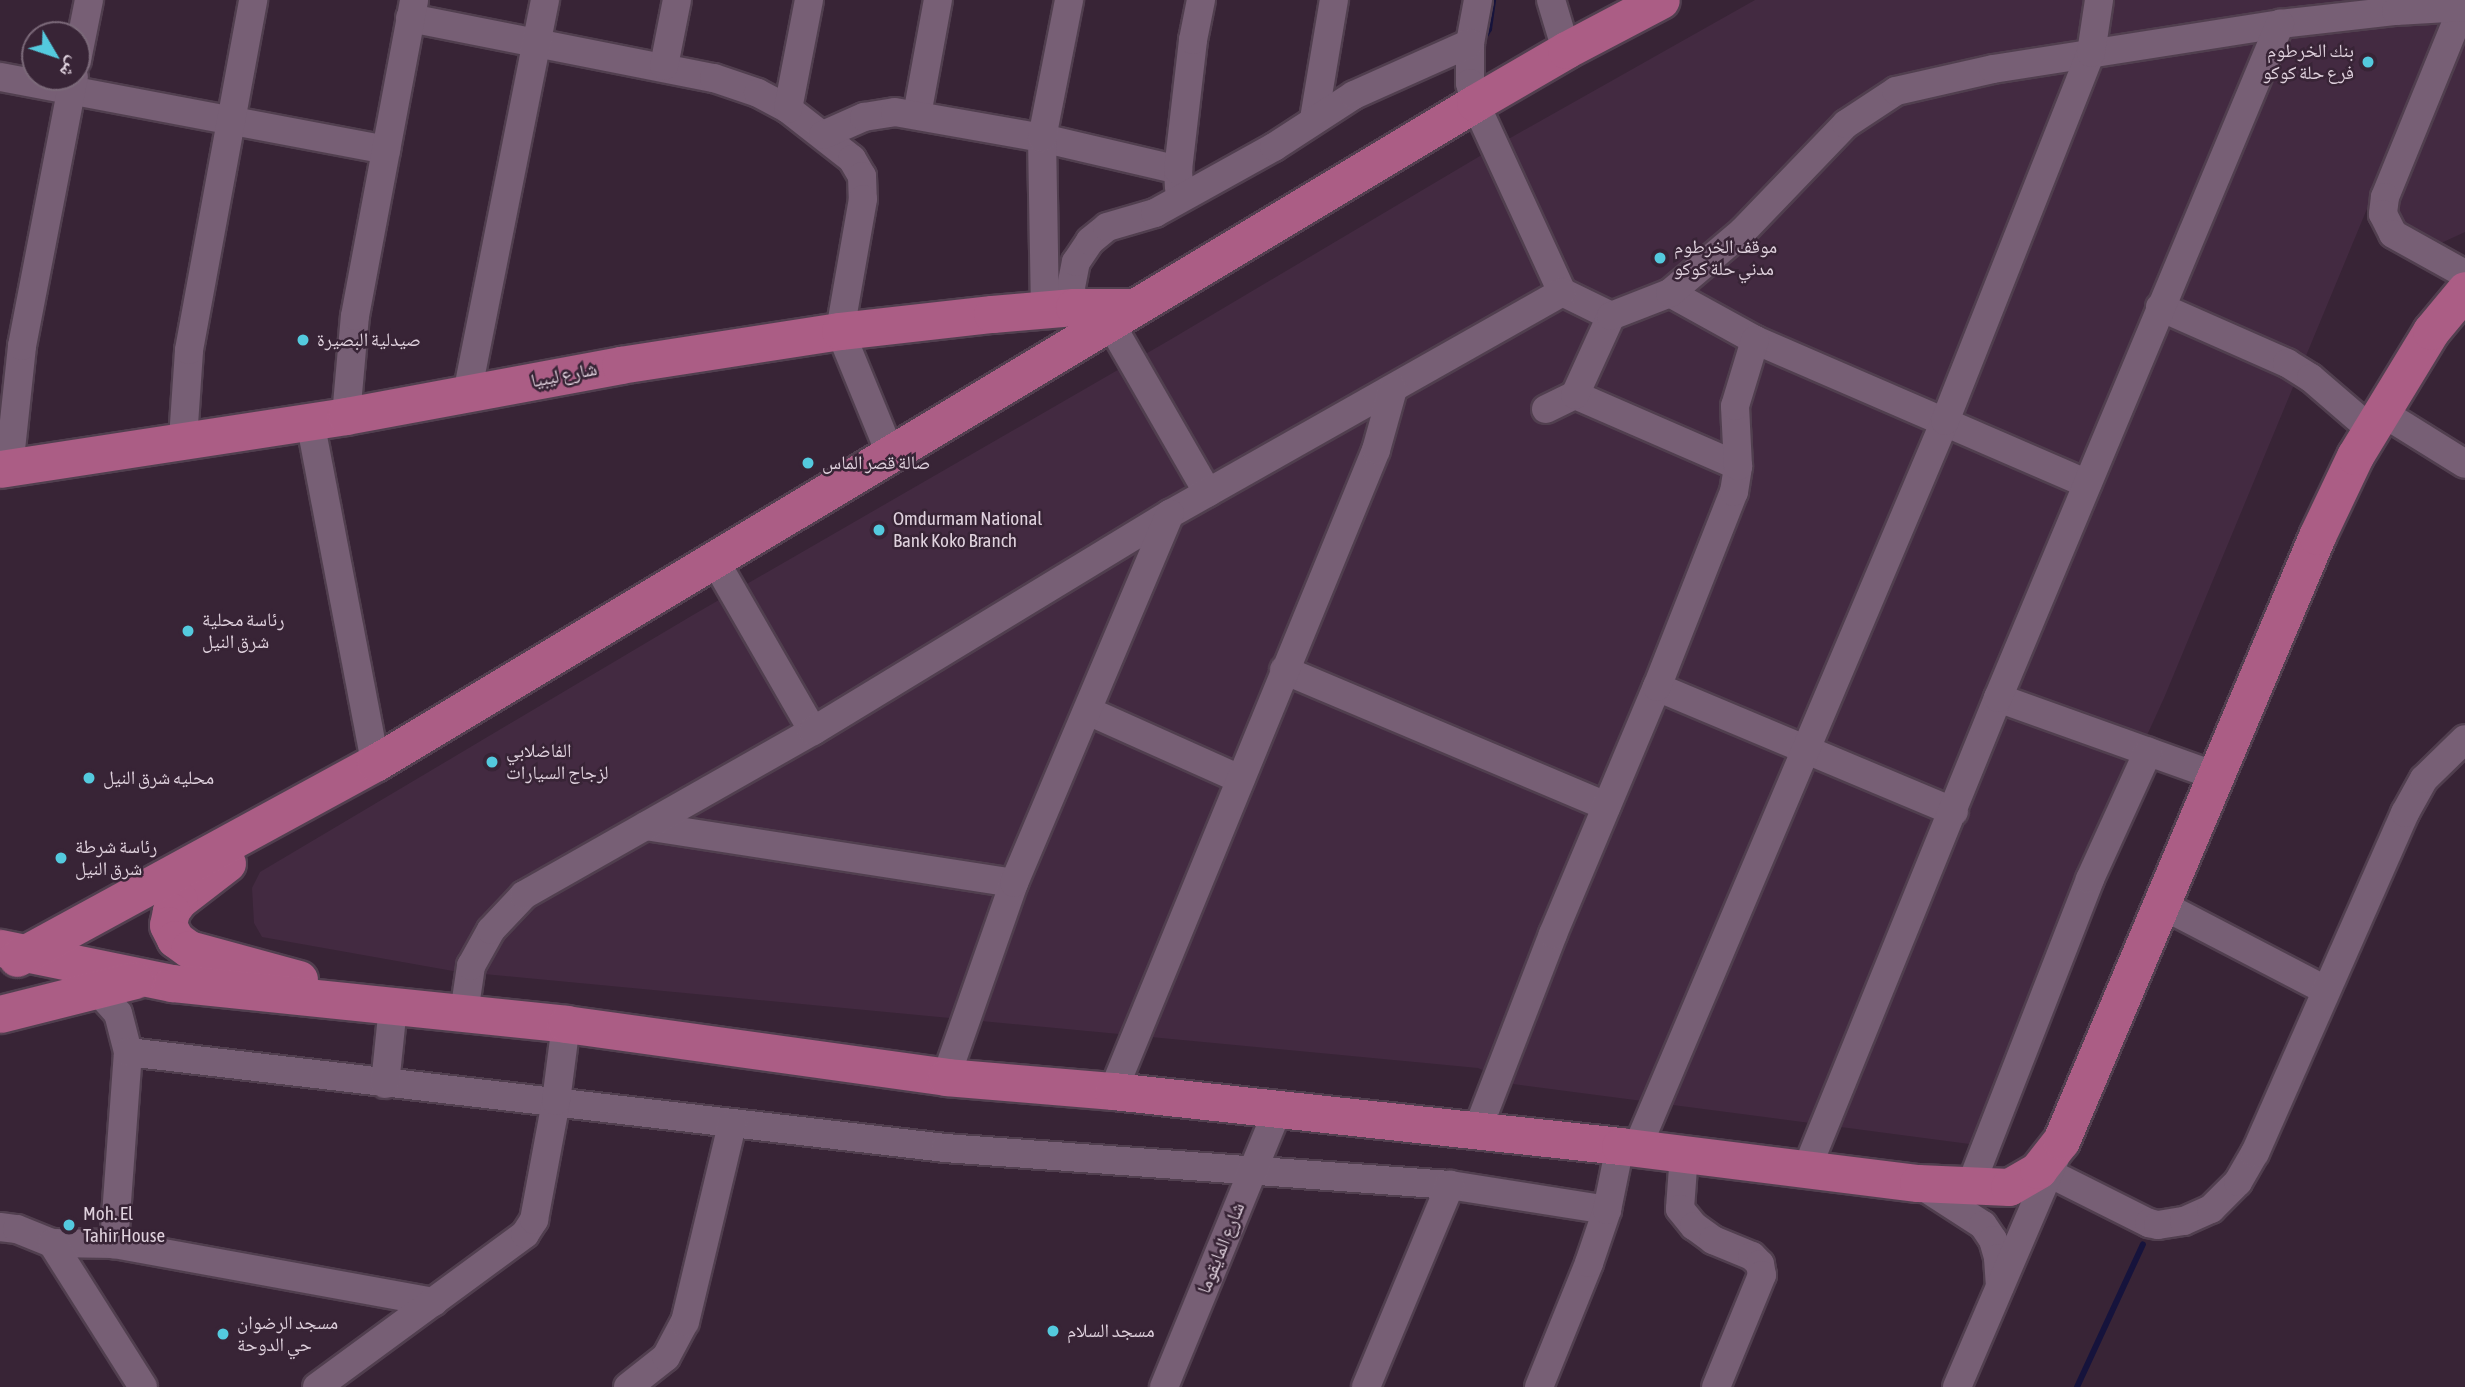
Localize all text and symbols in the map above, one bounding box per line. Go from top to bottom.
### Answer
north arrow [21,21,91,91]
place label: بنك الخرطوم فرع حلة كوكو [2263,40,2354,84]
text: ش [56,53,86,83]
marker: بنك الخرطوم فرع حلة كوكو [2360,54,2376,70]
place label: موقف الخرطوم مدني حلة كوكو [1674,236,1777,280]
marker: موقف الخرطوم مدني حلة كوكو [1652,250,1668,266]
place label: صيدلية البصيرة [317,329,421,351]
marker: صيدلية البصيرة [295,332,311,348]
street label: شارع ليبيا [529,357,599,393]
place label: صالة قصر الماس [822,452,930,474]
marker: صالة قصر الماس [800,455,816,471]
place label: Omdurmam National Bank Koko Branch [893,508,1042,552]
marker: Omdurmam National Bank Koko Branch [871,522,887,538]
place label: رئاسة محلية شرق النيل [202,609,284,653]
marker: رئاسة محلية شرق النيل [180,623,196,639]
place label: الفاضلابي لزجاج السيارات [506,740,609,784]
marker: الفاضلابي لزجاج السيارات [484,754,500,770]
place label: محليه شرق النيل [103,767,214,789]
marker: محليه شرق النيل [81,770,97,786]
place label: رئاسة شرطة شرق النيل [75,836,157,880]
marker: رئاسة شرطة شرق النيل [53,850,69,866]
street label: شارع المايقوما [1192,1199,1250,1297]
place label: Moh. El Tahir House [83,1203,165,1247]
marker: Moh. El Tahir House [61,1217,77,1233]
place label: مسجد الرضوان حي الدوحة [237,1312,338,1356]
place label: مسجد السلام [1067,1320,1155,1342]
marker: مسجد السلام [1045,1323,1061,1339]
marker: مسجد الرضوان حي الدوحة [215,1326,231,1342]

